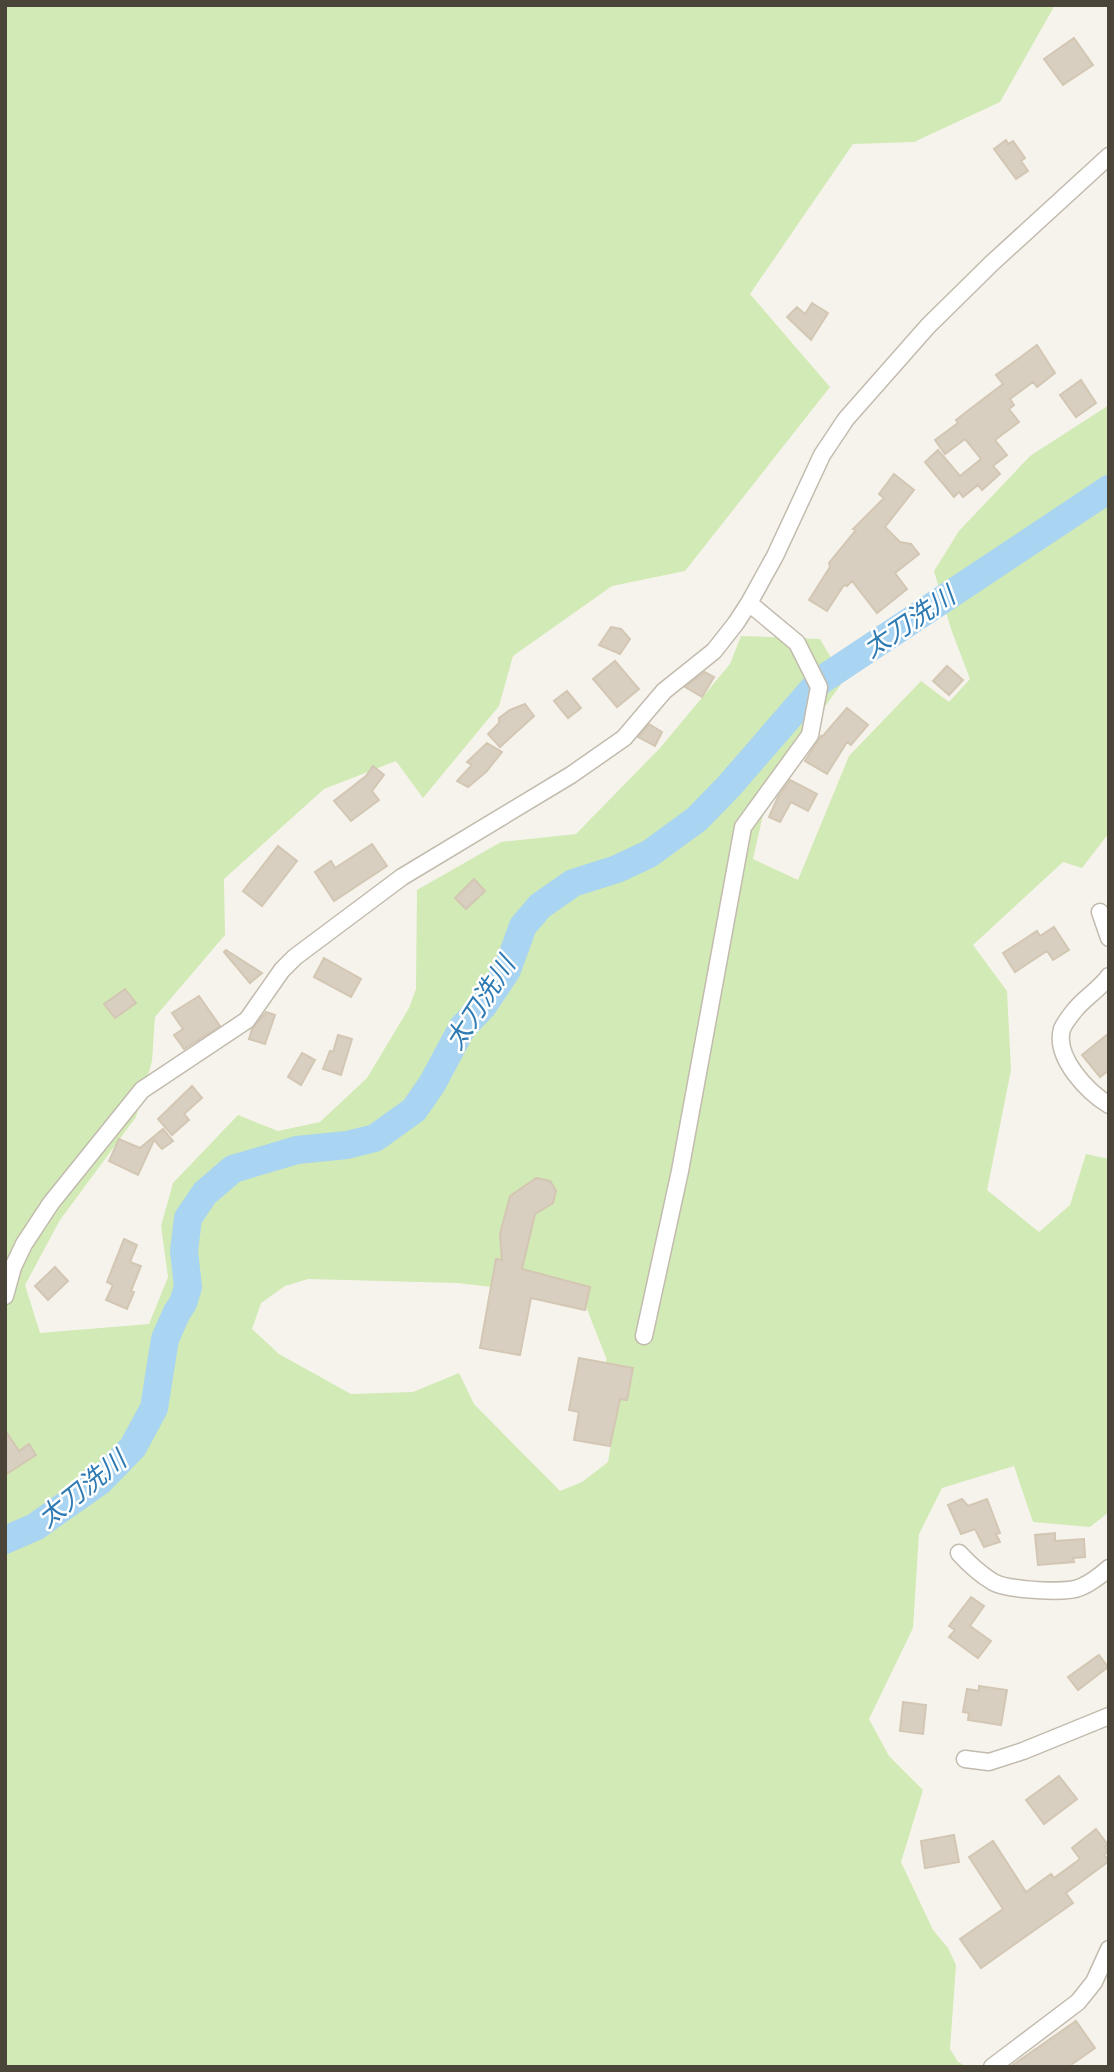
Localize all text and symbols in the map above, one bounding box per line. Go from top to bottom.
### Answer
water label: 太刀洗川 [857,579,963,664]
water label: 太刀洗川 [439,949,523,1055]
water label: 太刀洗川 [32,1443,134,1533]

